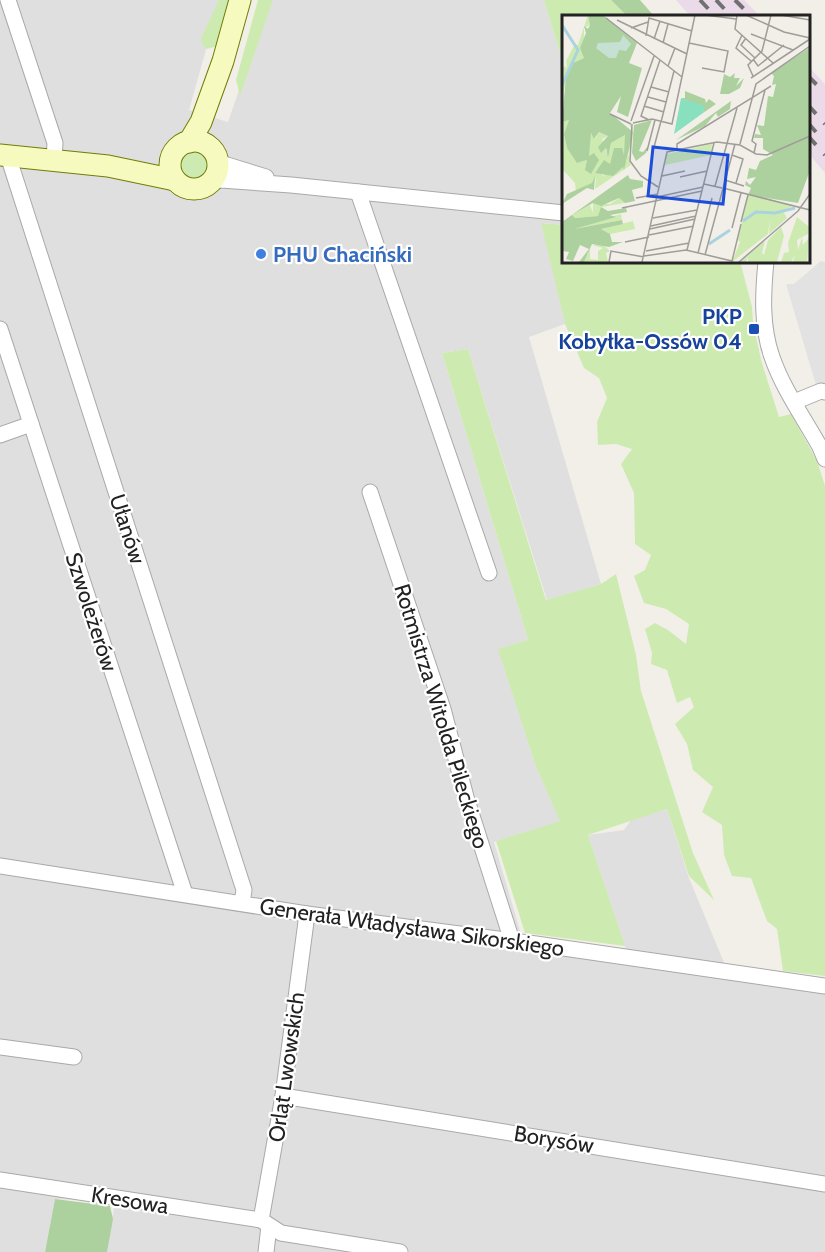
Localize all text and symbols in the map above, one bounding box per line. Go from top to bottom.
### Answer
inset map [562,15,810,262]
place label: PHU Chaciński [273,241,412,268]
marker: PHU Chaciński [254,247,268,261]
place label: PKP Kobyłka-Ossów 04 [558,303,742,355]
marker: PKP Kobyłka-Ossów 04 [747,322,761,336]
street label: Ułanów [104,491,151,568]
street label: Szwoleżerów [60,549,123,675]
street label: Rotmistrza Witolda Pileckiego [388,581,495,852]
street label: Generała Władysława Sikorskiego [258,893,566,962]
street label: Orląt Lwowskich [263,990,310,1144]
street label: Borysów [512,1120,596,1159]
street label: Kresowa [89,1181,171,1220]

